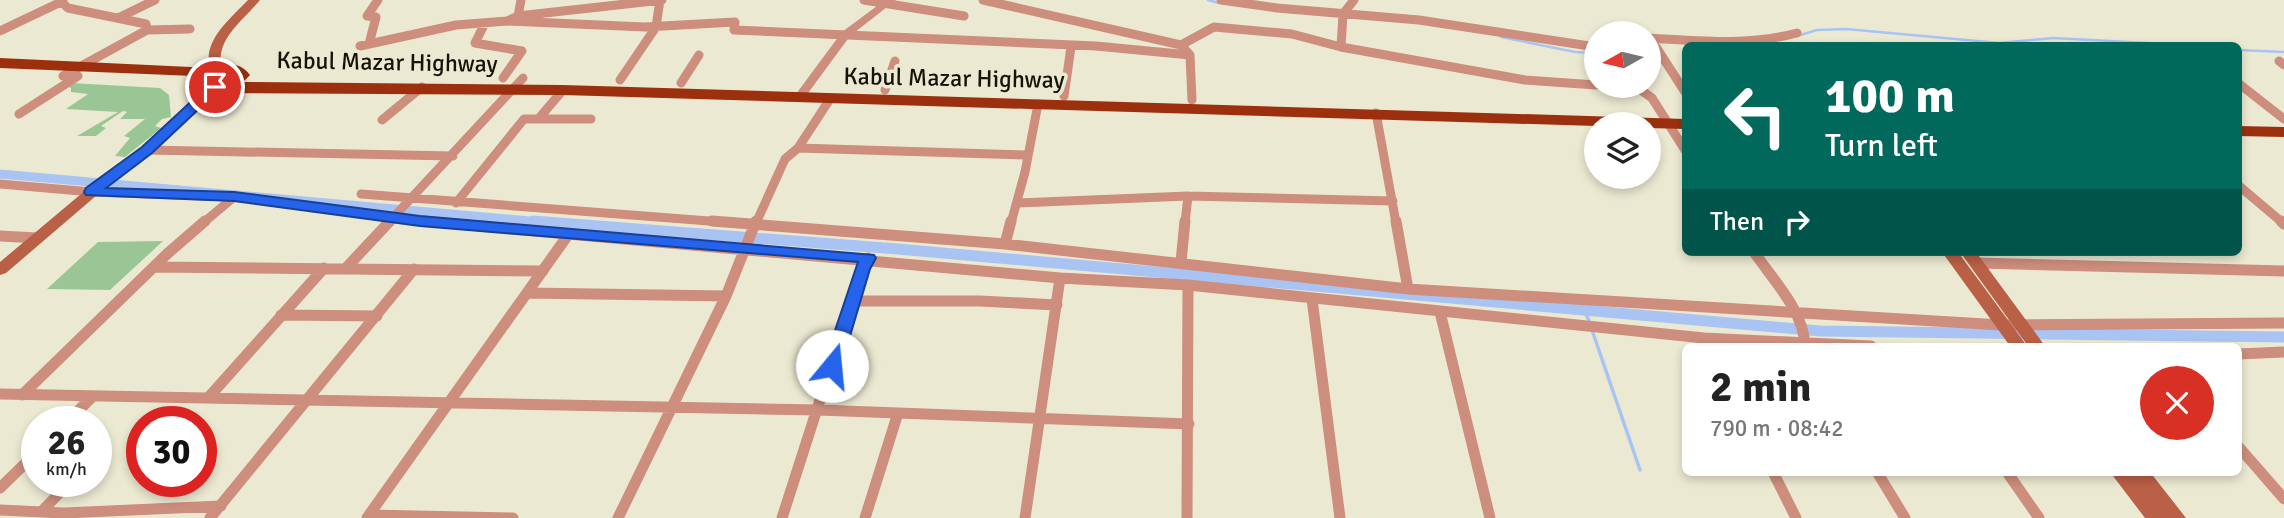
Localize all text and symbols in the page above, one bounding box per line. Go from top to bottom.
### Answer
north arrow [1584,21,1661,98]
map controls [1584,21,1661,189]
street label: Kabul Mazar Highway [276,45,498,79]
pin [185,57,245,117]
street label: Kabul Mazar Highway [843,61,1065,95]
text: 100 m [1825,66,1955,126]
icon: arrive [196,68,234,106]
icon: left [1710,70,1801,161]
button: layers [1584,112,1661,189]
text: Turn left [1825,126,1938,165]
icon: right [1778,203,1816,241]
text: Then [1710,206,1764,238]
position arrow [795,329,869,403]
text: 2 min [1710,362,1811,413]
button: close [2140,366,2214,440]
speed limit sign: 30 [126,406,217,497]
text: 790 m · 08:42 [1710,414,1844,443]
text: 26 [48,421,85,464]
text: km/h [46,458,87,480]

